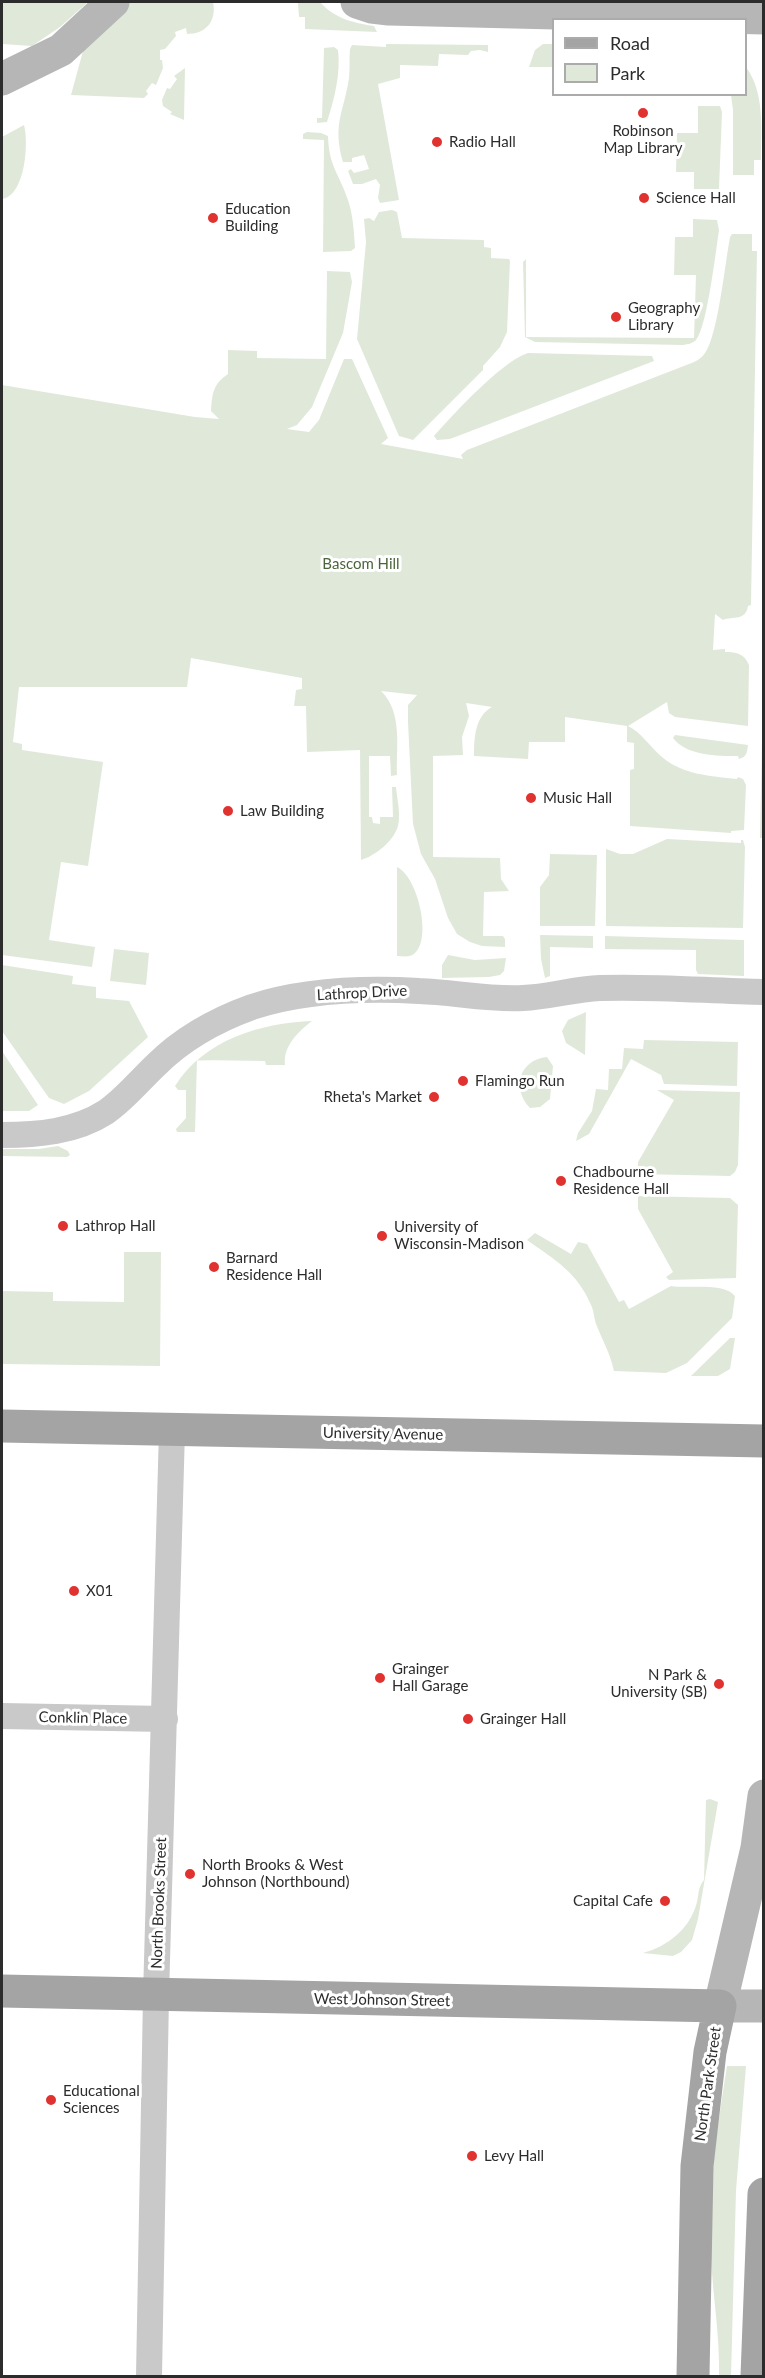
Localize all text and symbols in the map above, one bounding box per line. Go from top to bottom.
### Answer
legend [552,18,747,96]
text: Road [610,32,650,54]
text: Park [610,62,645,84]
marker: Robinson Map Library [636,106,650,120]
place label: Robinson Map Library [603,122,683,157]
place label: Radio Hall [449,133,516,151]
marker: Radio Hall [430,135,444,149]
place label: Science Hall [656,189,736,207]
marker: Science Hall [637,191,651,205]
place label: Education Building [225,200,291,235]
marker: Education Building [206,211,220,225]
place label: Geography Library [628,299,700,334]
marker: Geography Library [609,310,623,324]
park label: Bascom Hill [322,555,400,573]
place label: Music Hall [543,789,612,807]
marker: Music Hall [524,791,538,805]
place label: Law Building [240,802,324,820]
marker: Law Building [221,804,235,818]
street label: Lathrop Drive [316,982,408,1004]
place label: Flamingo Run [475,1072,564,1090]
marker: Flamingo Run [456,1074,470,1088]
place label: Rheta's Market [323,1088,422,1106]
marker: Rheta's Market [427,1090,441,1104]
place label: Chadbourne Residence Hall [573,1163,669,1198]
marker: Chadbourne Residence Hall [554,1174,568,1188]
place label: Lathrop Hall [75,1217,155,1235]
place label: University of Wisconsin-Madison [394,1218,524,1253]
marker: Lathrop Hall [56,1219,70,1233]
marker: University of Wisconsin-Madison [375,1229,389,1243]
place label: Barnard Residence Hall [226,1249,322,1284]
marker: Barnard Residence Hall [207,1260,221,1274]
street label: University Avenue [323,1424,443,1444]
place label: X01 [86,1582,113,1600]
marker: X01 [67,1584,81,1598]
place label: Grainger Hall Garage [392,1660,468,1695]
place label: N Park & University (SB) [610,1666,707,1701]
marker: Grainger Hall Garage [373,1671,387,1685]
marker: N Park & University (SB) [712,1677,726,1691]
street label: Conklin Place [39,1708,127,1728]
place label: Grainger Hall [480,1710,566,1728]
marker: Grainger Hall [461,1712,475,1726]
street label: North Brooks Street [148,1837,170,1969]
place label: North Brooks & West Johnson (Northbound) [202,1856,350,1891]
marker: North Brooks & West Johnson (Northbound) [183,1867,197,1881]
place label: Capital Cafe [573,1892,653,1910]
marker: Capital Cafe [658,1894,672,1908]
street label: West Johnson Street [314,1990,450,2010]
street label: North Park Street [691,2026,725,2142]
place label: Educational Sciences [63,2082,140,2117]
marker: Educational Sciences [44,2093,58,2107]
place label: Levy Hall [484,2147,544,2165]
marker: Levy Hall [465,2149,479,2163]

